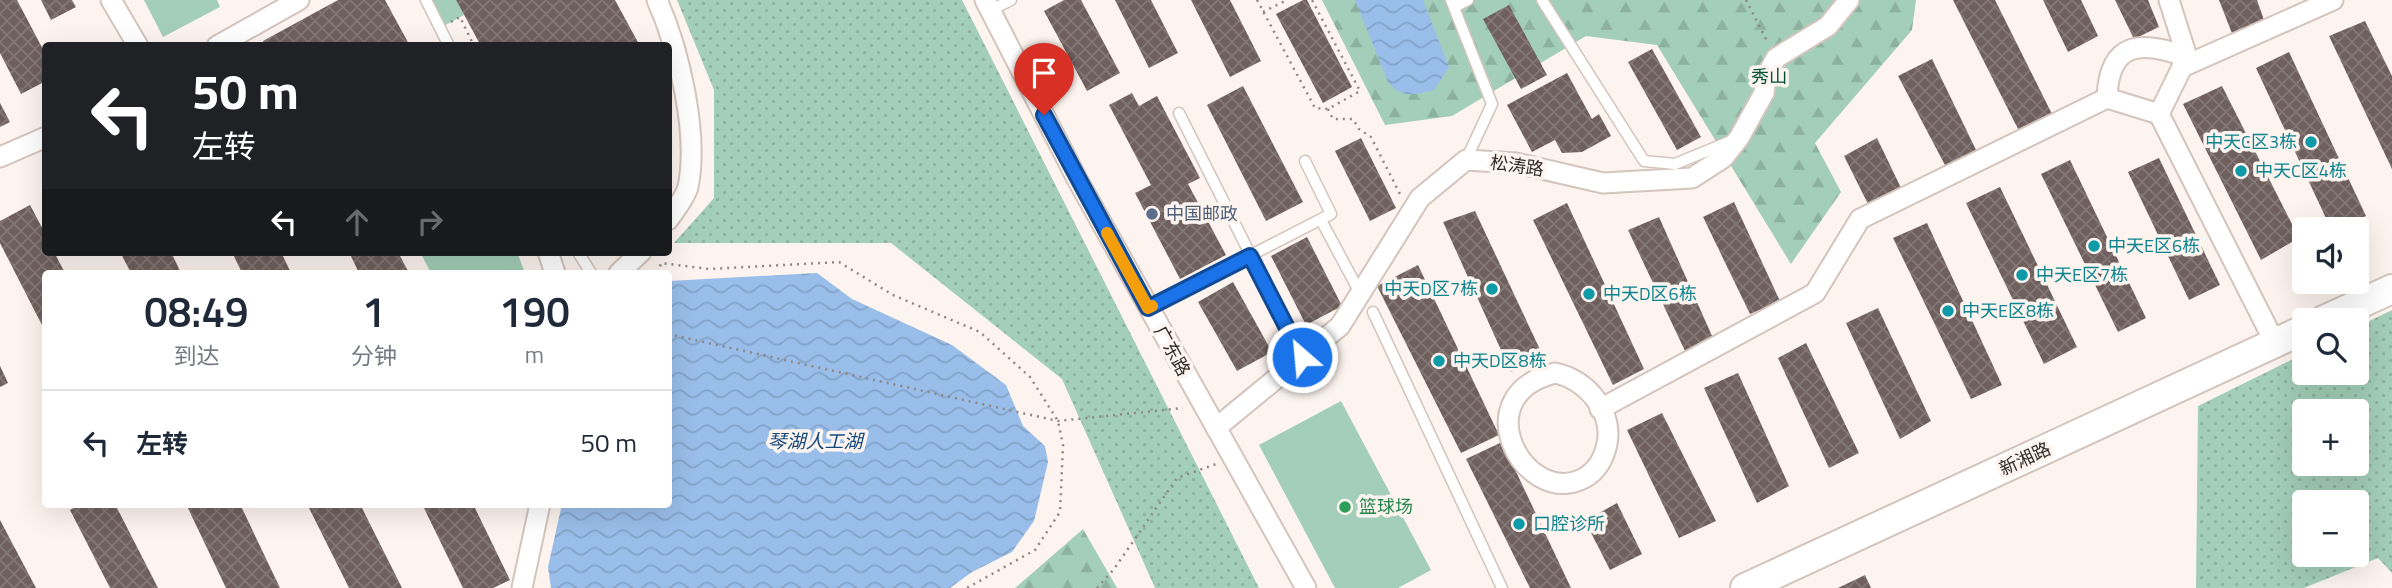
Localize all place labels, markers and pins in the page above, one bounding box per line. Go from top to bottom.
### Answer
pin [1014,43,1074,115]
place label: 中天C区3栋 [2205,128,2297,155]
marker: 中天C区3栋 [2303,134,2319,150]
place label: 中天C区4栋 [2255,157,2347,184]
marker: 中天C区4栋 [2233,163,2249,179]
place label: 中国邮政 [1166,200,1238,227]
marker: 中国邮政 [1144,206,1160,222]
place label: 中天E区6栋 [2108,232,2200,259]
marker: 中天E区6栋 [2086,238,2102,254]
place label: 中天E区7栋 [2036,261,2128,288]
marker: 中天E区7栋 [2014,267,2030,283]
place label: 中天D区7栋 [1384,275,1478,302]
place label: 中天D区6栋 [1603,280,1697,307]
marker: 中天D区7栋 [1484,281,1500,297]
marker: 中天D区6栋 [1581,286,1597,302]
place label: 中天E区8栋 [1962,297,2054,324]
marker: 中天E区8栋 [1940,303,1956,319]
place label: 中天D区8栋 [1453,347,1547,374]
marker: 中天D区8栋 [1431,353,1447,369]
place label: 篮球场 [1359,493,1413,520]
marker: 篮球场 [1337,499,1353,515]
place label: 口腔诊所 [1533,510,1605,537]
marker: 口腔诊所 [1511,516,1527,532]

